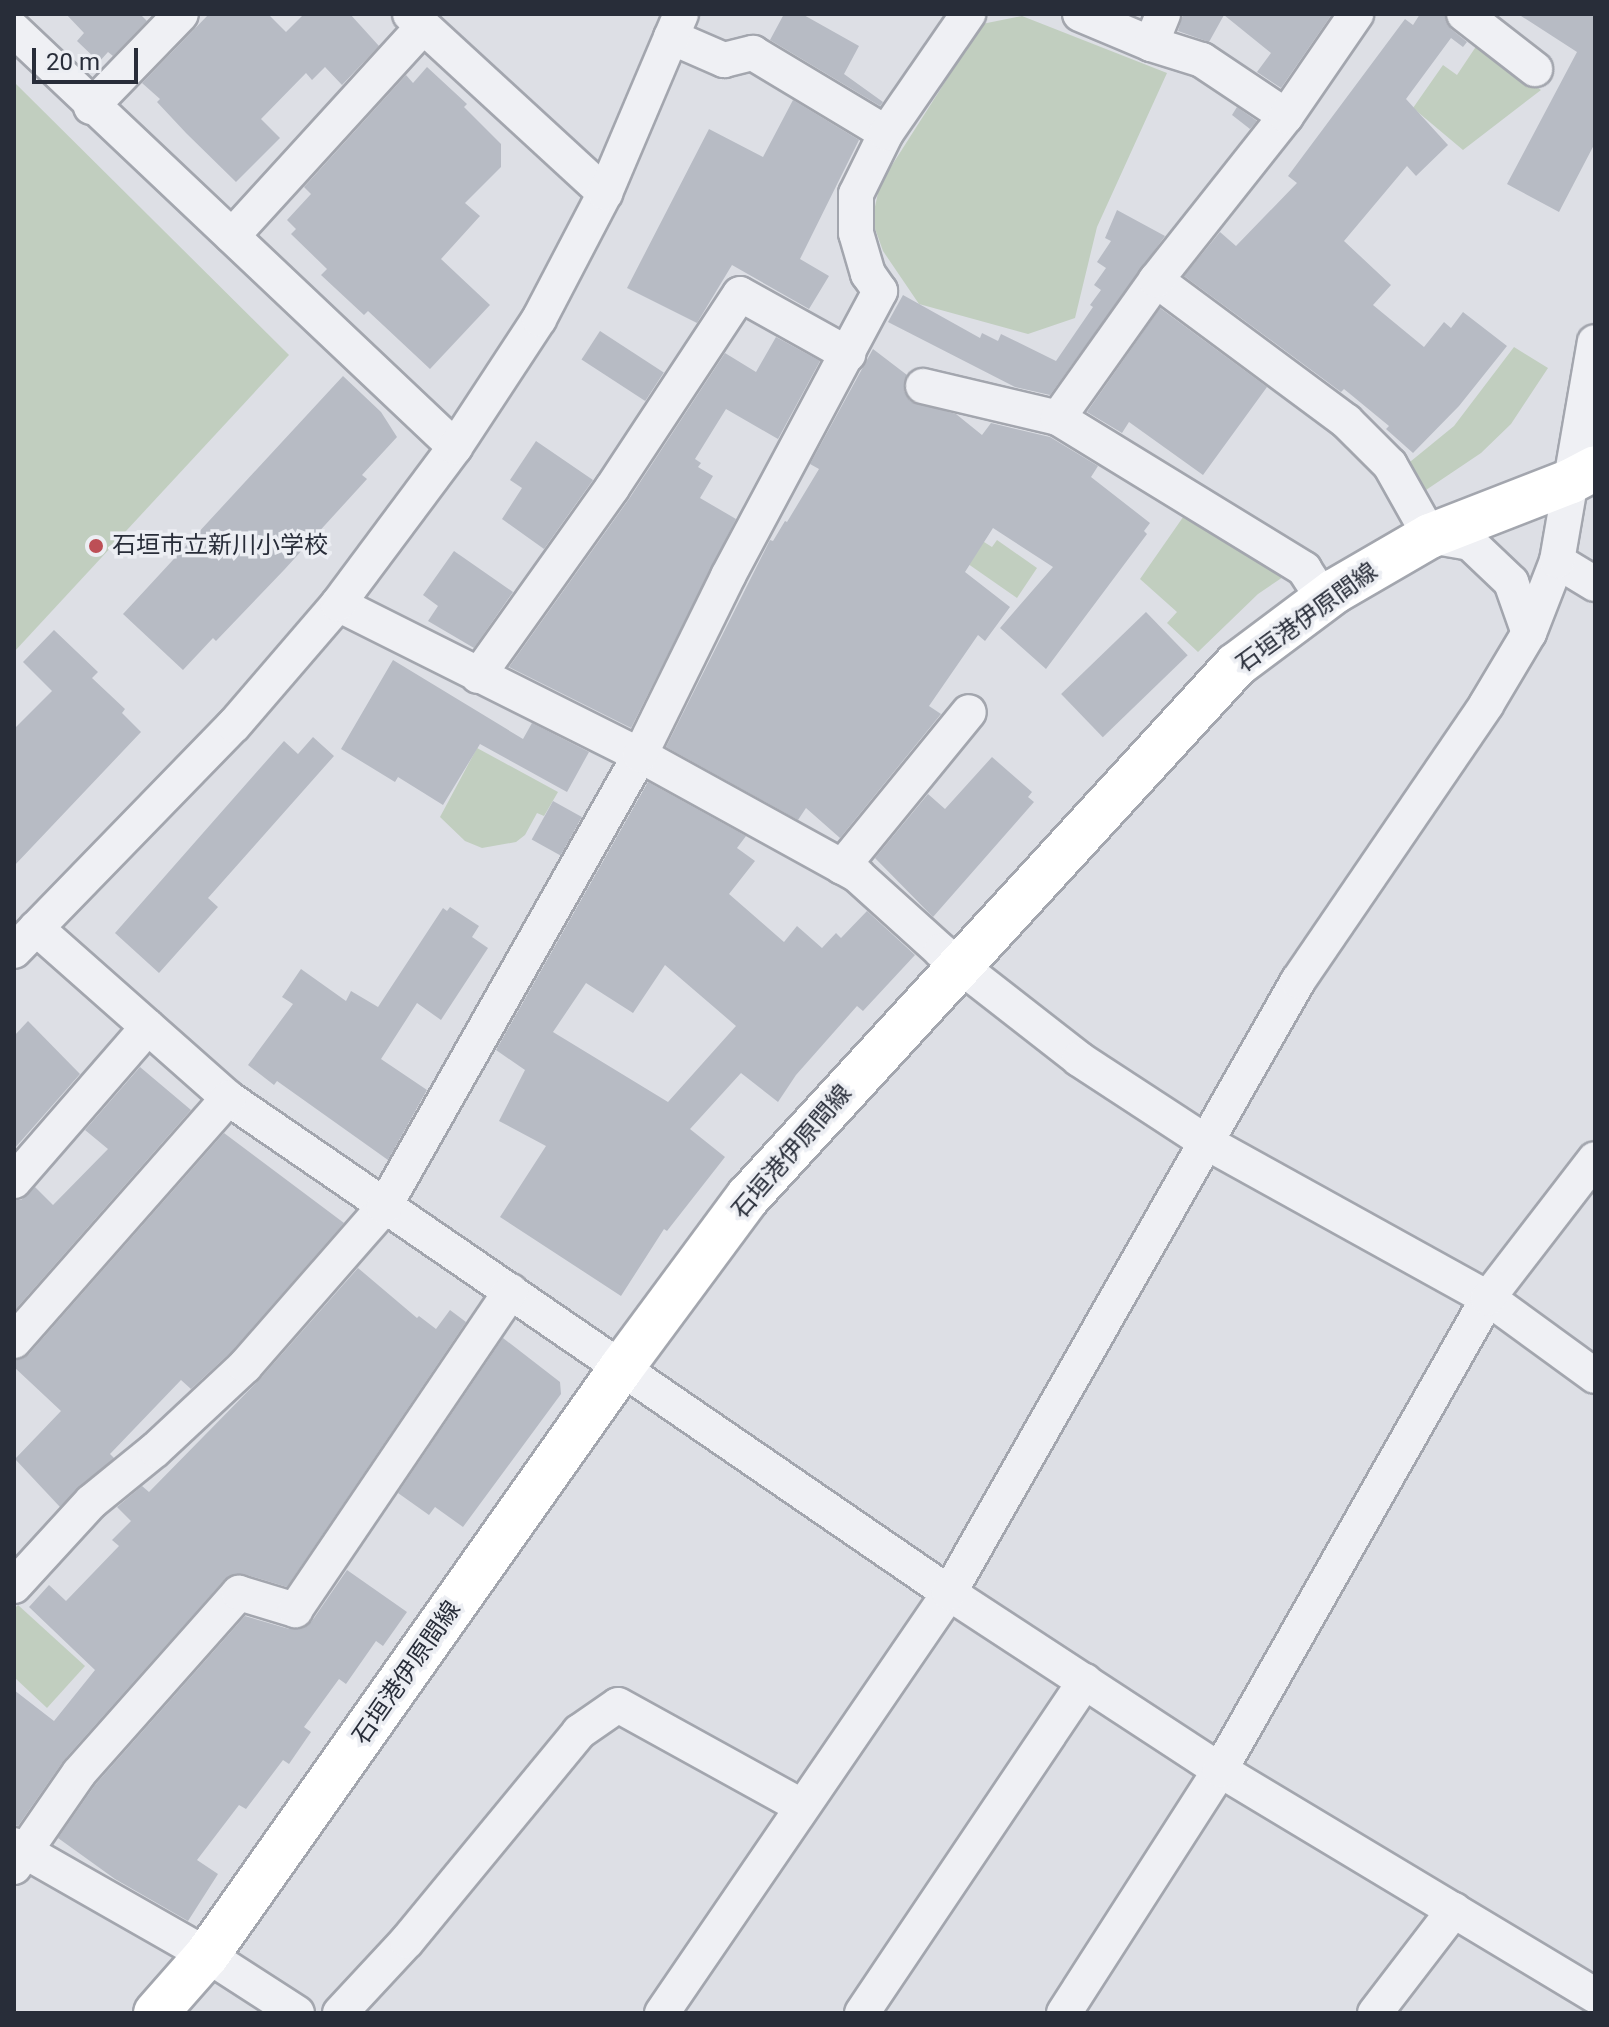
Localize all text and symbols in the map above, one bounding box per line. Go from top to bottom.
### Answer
scale bar [36,32,142,82]
text: 20 m [46,48,100,76]
place label: 石垣市立新川小学校 [112,532,328,560]
marker: 石垣市立新川小学校 [87,537,105,555]
street label: 石垣港伊原間線 [1231,557,1383,679]
street label: 石垣港伊原間線 [726,1079,858,1225]
street label: 石垣港伊原間線 [347,1596,467,1750]

